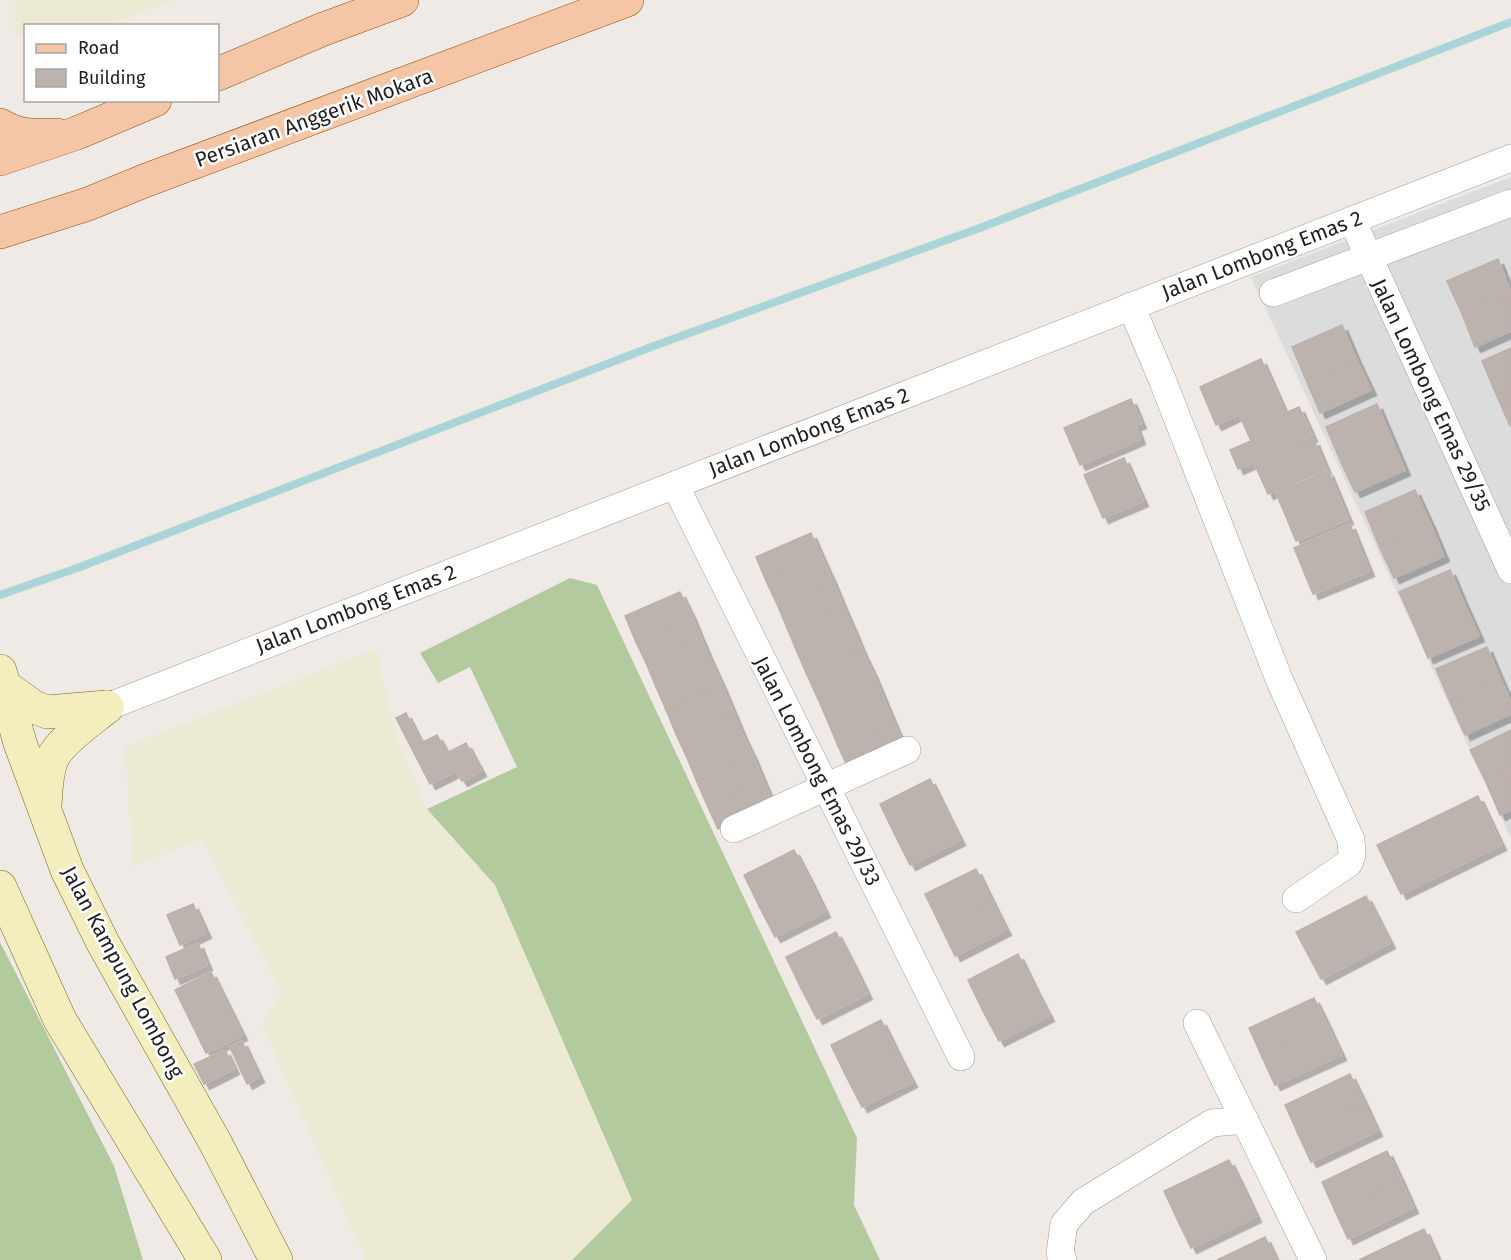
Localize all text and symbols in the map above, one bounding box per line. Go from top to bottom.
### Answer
legend [24,24,219,102]
text: Road [78,37,120,59]
street label: Persiaran Anggerik Mokara [191,63,437,173]
text: Building [78,67,146,89]
street label: Jalan Lombong Emas 2 [1158,205,1366,305]
street label: Jalan Lombong Emas 29/35 [1366,274,1496,516]
street label: Jalan Lombong Emas 2 [705,382,913,482]
street label: Jalan Lombong Emas 2 [252,559,460,659]
street label: Jalan Lombong Emas 29/33 [748,652,886,890]
street label: Jalan Kampung Lombong [56,862,190,1082]

